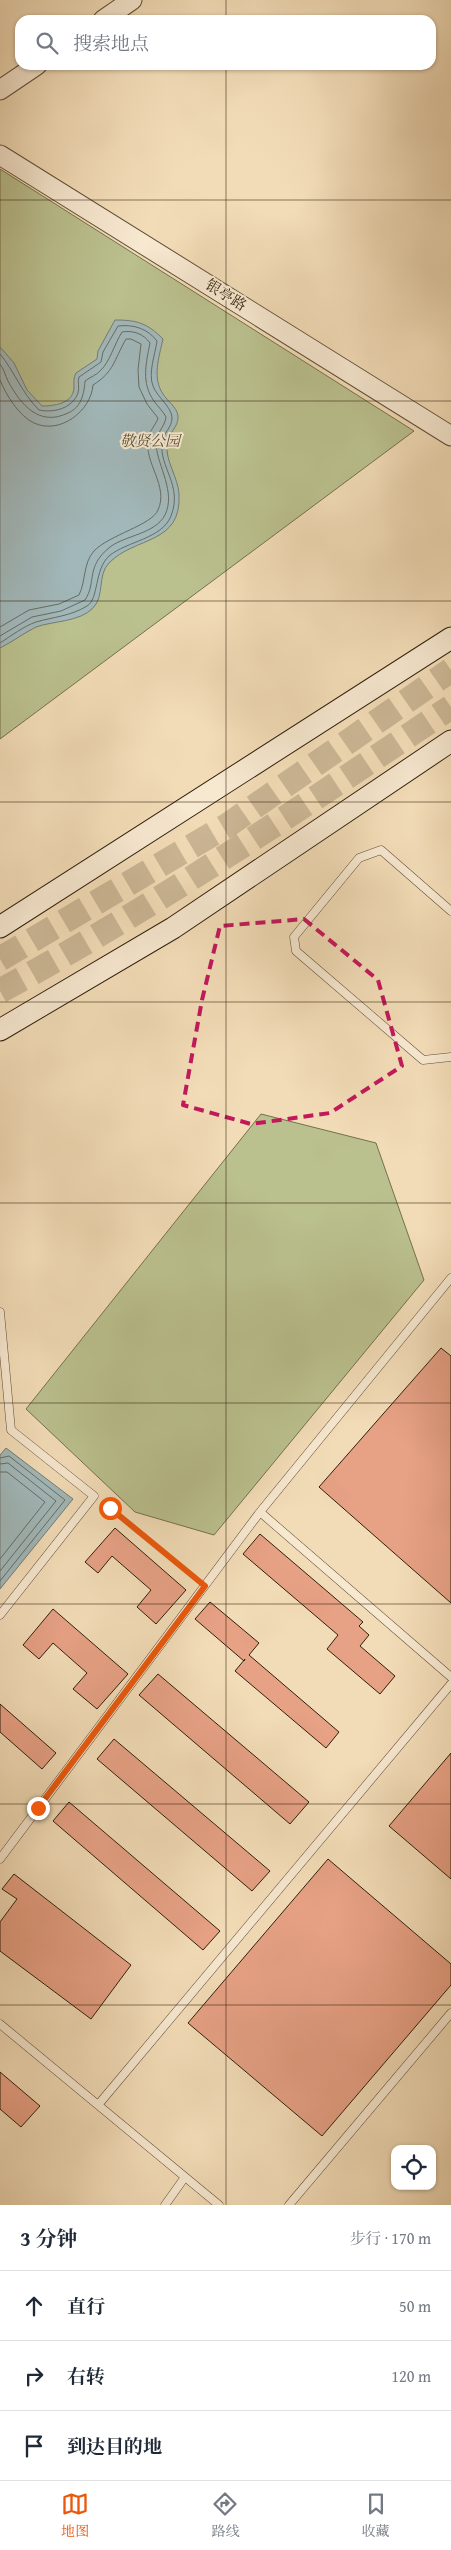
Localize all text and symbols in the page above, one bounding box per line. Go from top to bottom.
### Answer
search box [15,15,436,70]
icon: search [33,29,61,57]
text: 搜索地点 [73,29,149,57]
street label: 银亭路 [202,274,251,315]
park label: 敬贤公园 [120,430,182,451]
route start [99,1497,122,1520]
route end [27,1797,50,1820]
map controls [391,2145,436,2190]
button: locate [391,2145,436,2190]
text: 3 分钟 [20,2223,78,2254]
text: 步行 · 170 m [350,2226,431,2250]
icon: ahead [20,2292,48,2320]
text: 直行 [67,2292,105,2320]
text: 50 m [399,2294,431,2318]
icon: right [20,2362,48,2390]
text: 右转 [67,2362,105,2390]
text: 120 m [391,2364,431,2388]
icon: arrive [20,2432,48,2460]
text: 到达目的地 [67,2432,162,2460]
tab: 地图 [61,2490,89,2541]
tab: 路线 [211,2490,239,2541]
tab: 收藏 [362,2490,390,2541]

